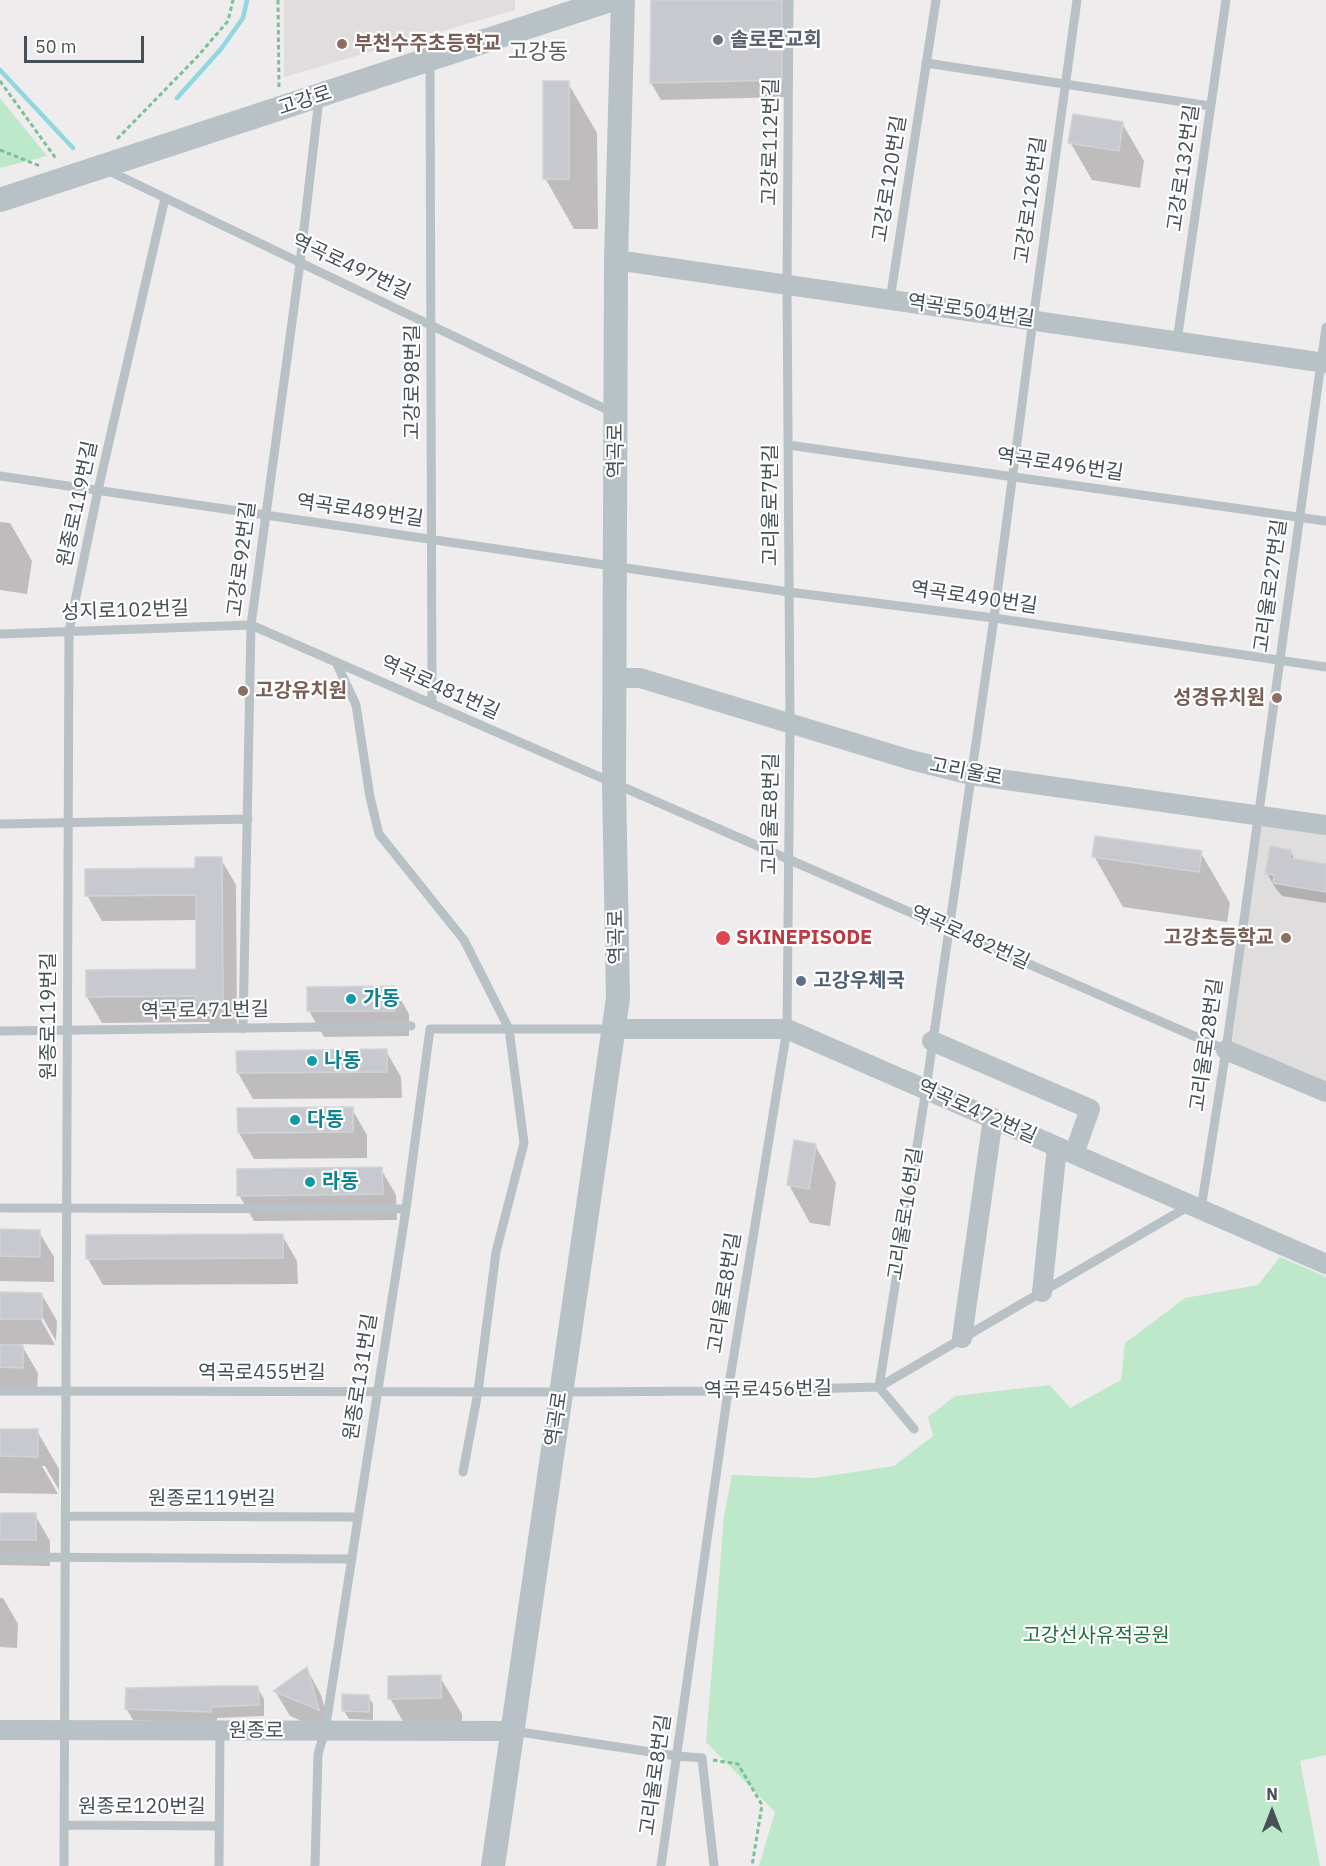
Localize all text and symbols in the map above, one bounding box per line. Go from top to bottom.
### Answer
scale bar [27,24,147,62]
place label: 솔로몬교회 [730,28,822,52]
place label: 부천수주초등학교 [354,32,501,56]
marker: 솔로몬교회 [711,33,725,47]
text: 50 m [35,35,77,58]
marker: 부천수주초등학교 [335,37,349,51]
district label: 고강동 [508,40,568,66]
street label: 고강로112번길 [758,78,784,206]
street label: 고강로 [275,81,335,121]
street label: 고강로132번길 [1163,103,1205,233]
street label: 고강로120번길 [868,114,912,244]
street label: 고강로126번길 [1010,135,1052,265]
street label: 역곡로497번길 [288,229,414,305]
street label: 역곡로504번길 [906,290,1036,332]
street label: 고강로98번길 [401,324,425,440]
street label: 역곡로 [604,423,628,479]
street label: 원종로119번길 [53,439,103,569]
street label: 고리울로7번길 [759,444,783,566]
street label: 역곡로496번길 [995,444,1125,486]
street label: 역곡로489번길 [295,490,425,532]
street label: 고강로92번길 [223,500,261,618]
street label: 고리울로27번길 [1250,518,1292,654]
street label: 역곡로490번길 [909,577,1039,619]
street label: 성지로102번길 [61,597,189,625]
street label: 역곡로481번길 [377,651,503,725]
place label: 고강유치원 [255,679,347,703]
marker: 고강유치원 [236,684,250,698]
place label: 성경유치원 [1173,686,1265,710]
marker: 성경유치원 [1270,691,1284,705]
street label: 고리울로8번길 [758,753,784,875]
street label: 고리울로 [928,753,1004,791]
street label: 역곡로482번길 [907,901,1033,975]
street label: 역곡로 [605,909,629,965]
place label: SKINEPISODE [736,926,872,950]
place label: 고강초등학교 [1164,926,1274,950]
marker: SKINEPISODE [714,929,732,947]
marker: 고강초등학교 [1279,931,1293,945]
street label: 원종로119번길 [37,952,61,1080]
place label: 고강우체국 [813,969,905,993]
marker: 고강우체국 [794,974,808,988]
street label: 고리울로28번길 [1186,977,1228,1113]
place label: 가동 [363,987,400,1011]
marker: 가동 [344,992,358,1006]
street label: 역곡로471번길 [141,998,269,1024]
place label: 나동 [324,1049,361,1073]
marker: 나동 [305,1054,319,1068]
street label: 역곡로472번길 [914,1075,1040,1149]
place label: 다동 [307,1108,344,1132]
marker: 다동 [288,1113,302,1127]
street label: 고리울로16번길 [884,1146,928,1282]
place label: 라동 [322,1170,359,1194]
marker: 라동 [303,1175,317,1189]
street label: 고리울로8번길 [704,1231,746,1355]
street label: 원종로131번길 [339,1312,383,1442]
street label: 역곡로455번길 [198,1361,326,1385]
street label: 역곡로456번길 [704,1377,832,1403]
street label: 역곡로 [541,1390,573,1448]
street label: 원종로119번길 [148,1487,276,1511]
park label: 고강선사유적공원 [1022,1624,1170,1648]
street label: 고리울로8번길 [636,1713,676,1837]
street label: 원종로 [228,1719,284,1743]
north arrow [1242,1782,1302,1842]
text: N [1266,1784,1278,1804]
street label: 원종로120번길 [78,1795,206,1819]

